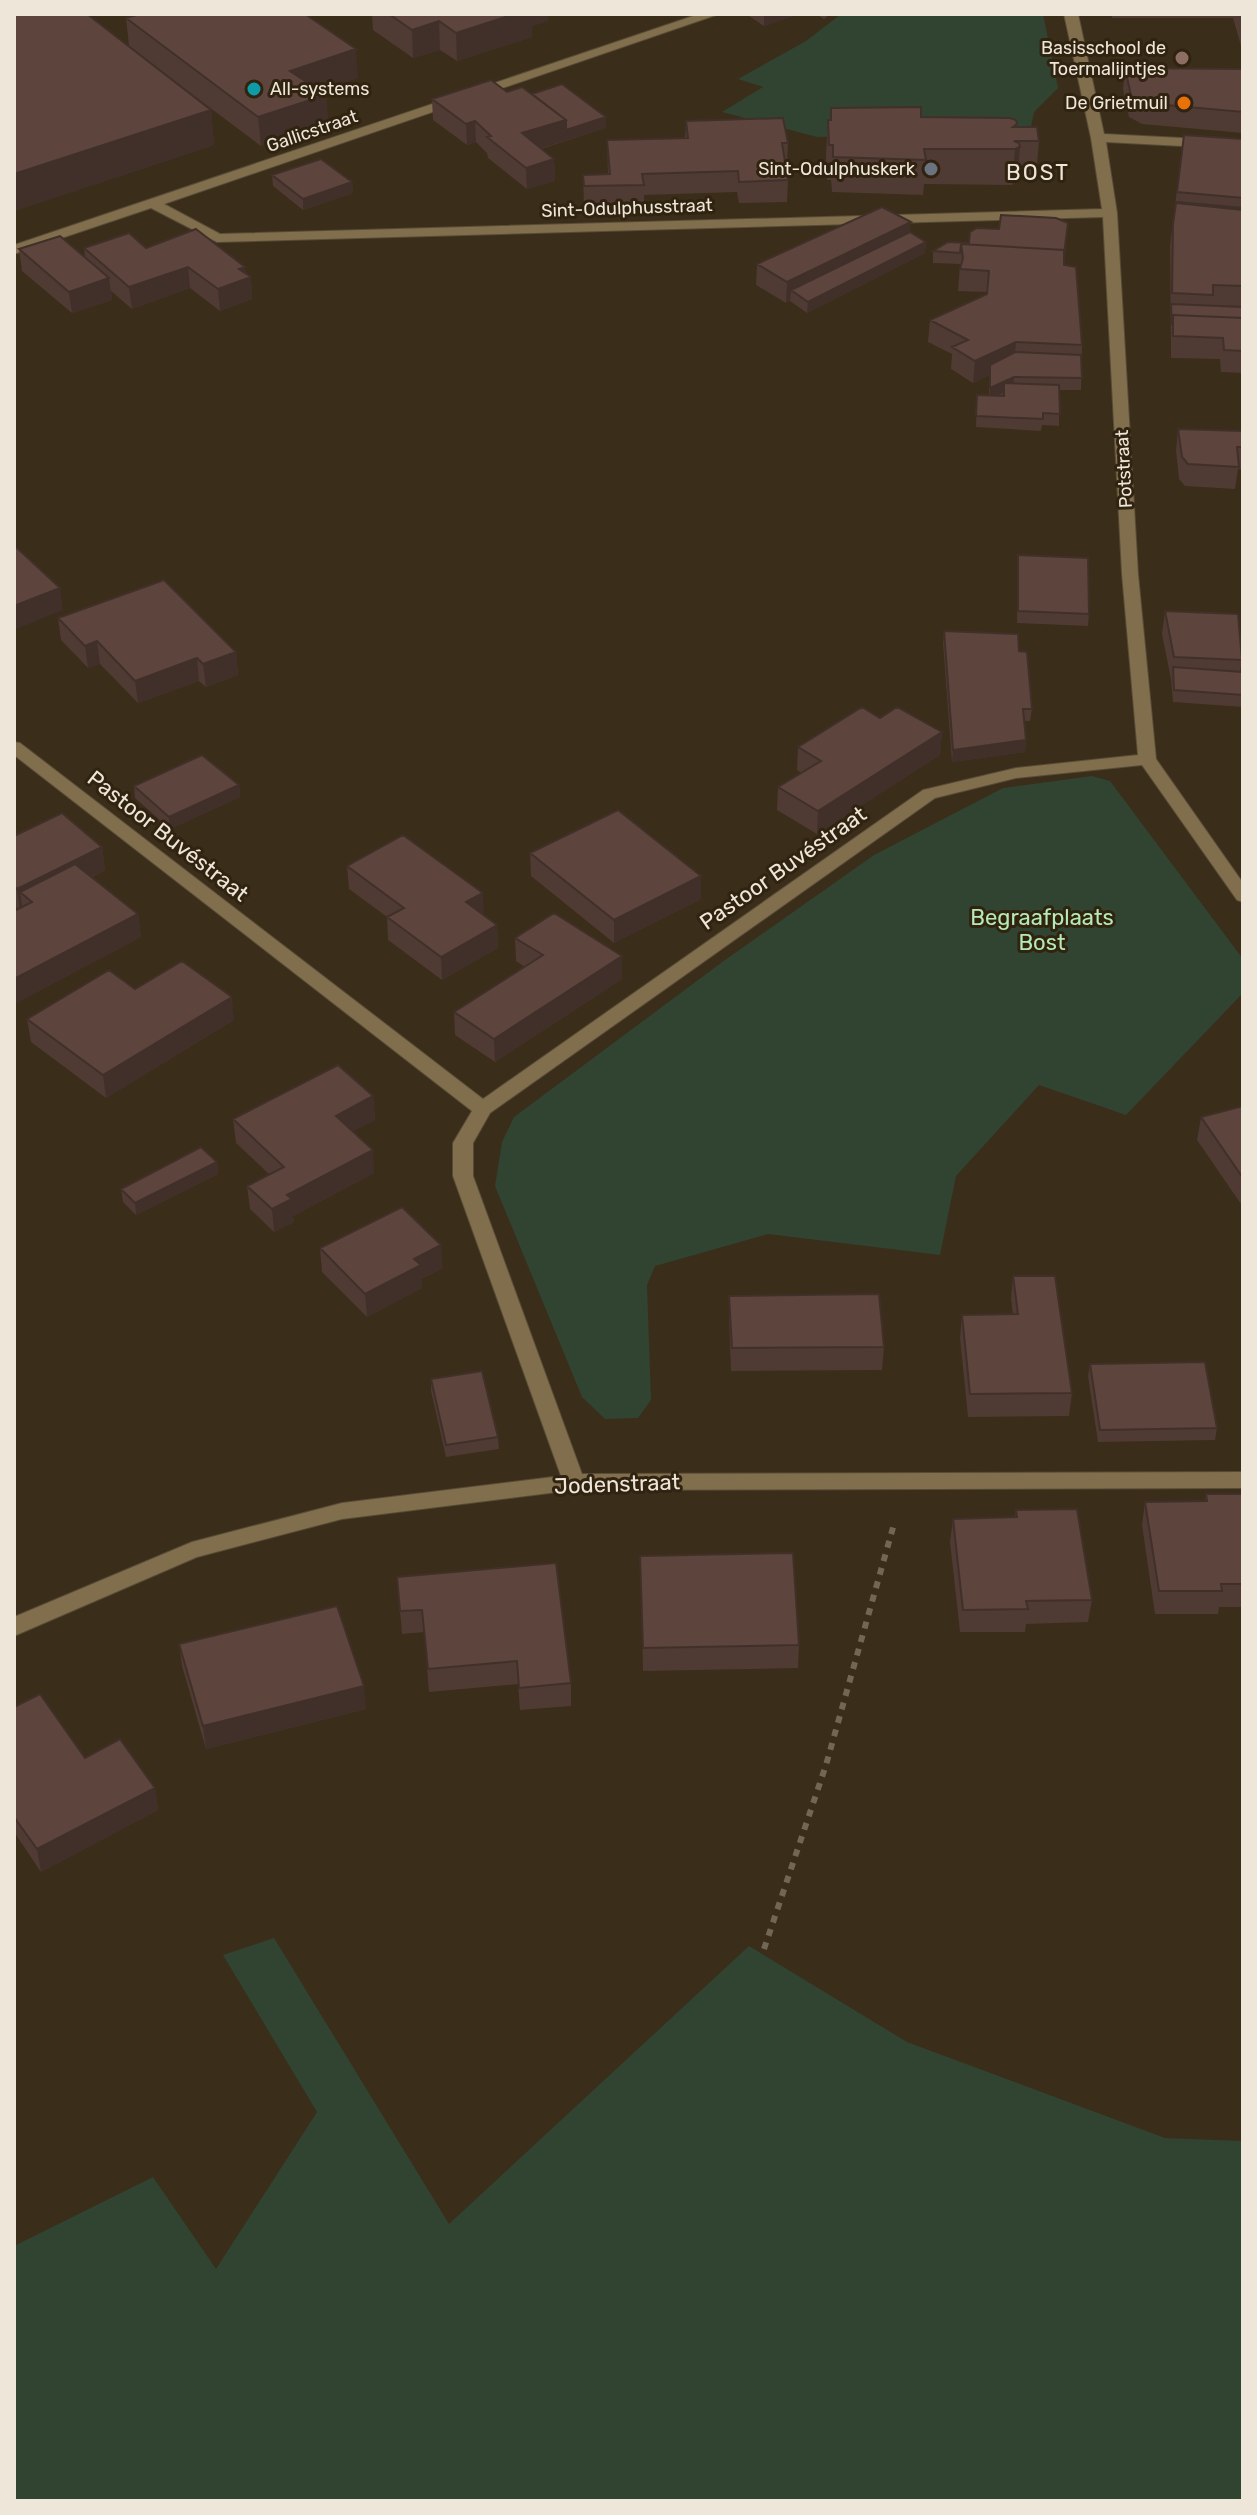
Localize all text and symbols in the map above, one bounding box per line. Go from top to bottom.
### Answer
place label: Basisschool de Toermalijntjes [1041,37,1166,80]
marker: Basisschool de Toermalijntjes [1173,49,1191,67]
place label: All-systems [270,78,370,100]
marker: All-systems [245,80,263,98]
place label: De Grietmuil [1065,92,1168,114]
marker: De Grietmuil [1175,94,1193,112]
street label: Gallicstraat [264,105,360,157]
place label: Sint-Odulphuskerk [758,158,916,180]
district label: BOST [1006,159,1070,186]
marker: Sint-Odulphuskerk [922,160,940,178]
street label: Sint-Odulphusstraat [541,194,713,222]
street label: Potstraat [1111,429,1137,509]
street label: Pastoor Buvéstraat [82,765,254,908]
street label: Pastoor Buvéstraat [694,800,872,936]
park label: Begraafplaats Bost [970,904,1114,956]
street label: Jodenstraat [554,1468,681,1500]

